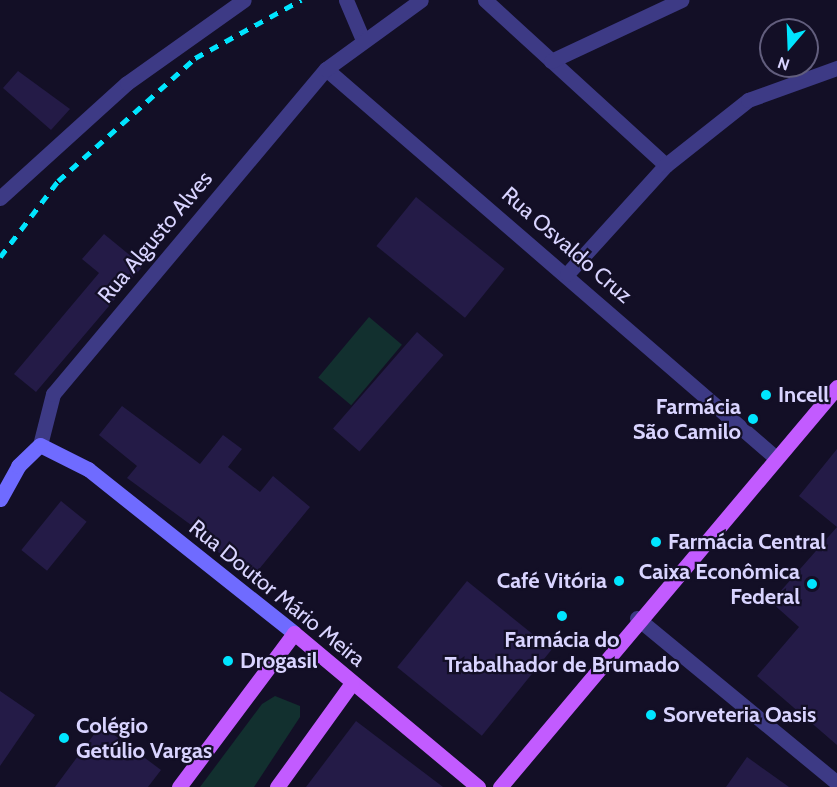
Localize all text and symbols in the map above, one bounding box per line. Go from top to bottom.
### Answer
north arrow [759,18,819,78]
text: N [775,53,792,74]
street label: Rua Algusto Alves [92,166,218,308]
street label: Rua Osvaldo Cruz [497,181,637,309]
place label: Incell [778,382,829,408]
marker: Incell [759,388,773,402]
place label: Farmácia São Camilo [633,393,741,445]
marker: Farmácia São Camilo [746,412,760,426]
street label: Rua Doutor Mário Meira [184,514,370,672]
place label: Farmácia Central [668,529,826,555]
marker: Farmácia Central [649,535,663,549]
place label: Caixa Econômica Federal [639,558,800,610]
place label: Café Vitória [497,568,607,594]
marker: Café Vitória [612,574,626,588]
marker: Caixa Econômica Federal [805,577,819,591]
marker: Farmácia do Trabalhador de Brumado [555,609,569,623]
place label: Farmácia do Trabalhador de Brumado [444,626,680,678]
place label: Drogasil [240,648,318,674]
marker: Drogasil [221,654,235,668]
place label: Sorveteria Oasis [663,702,816,728]
marker: Sorveteria Oasis [644,708,658,722]
place label: Colégio Getúlio Vargas [76,712,212,764]
marker: Colégio Getúlio Vargas [57,731,71,745]

